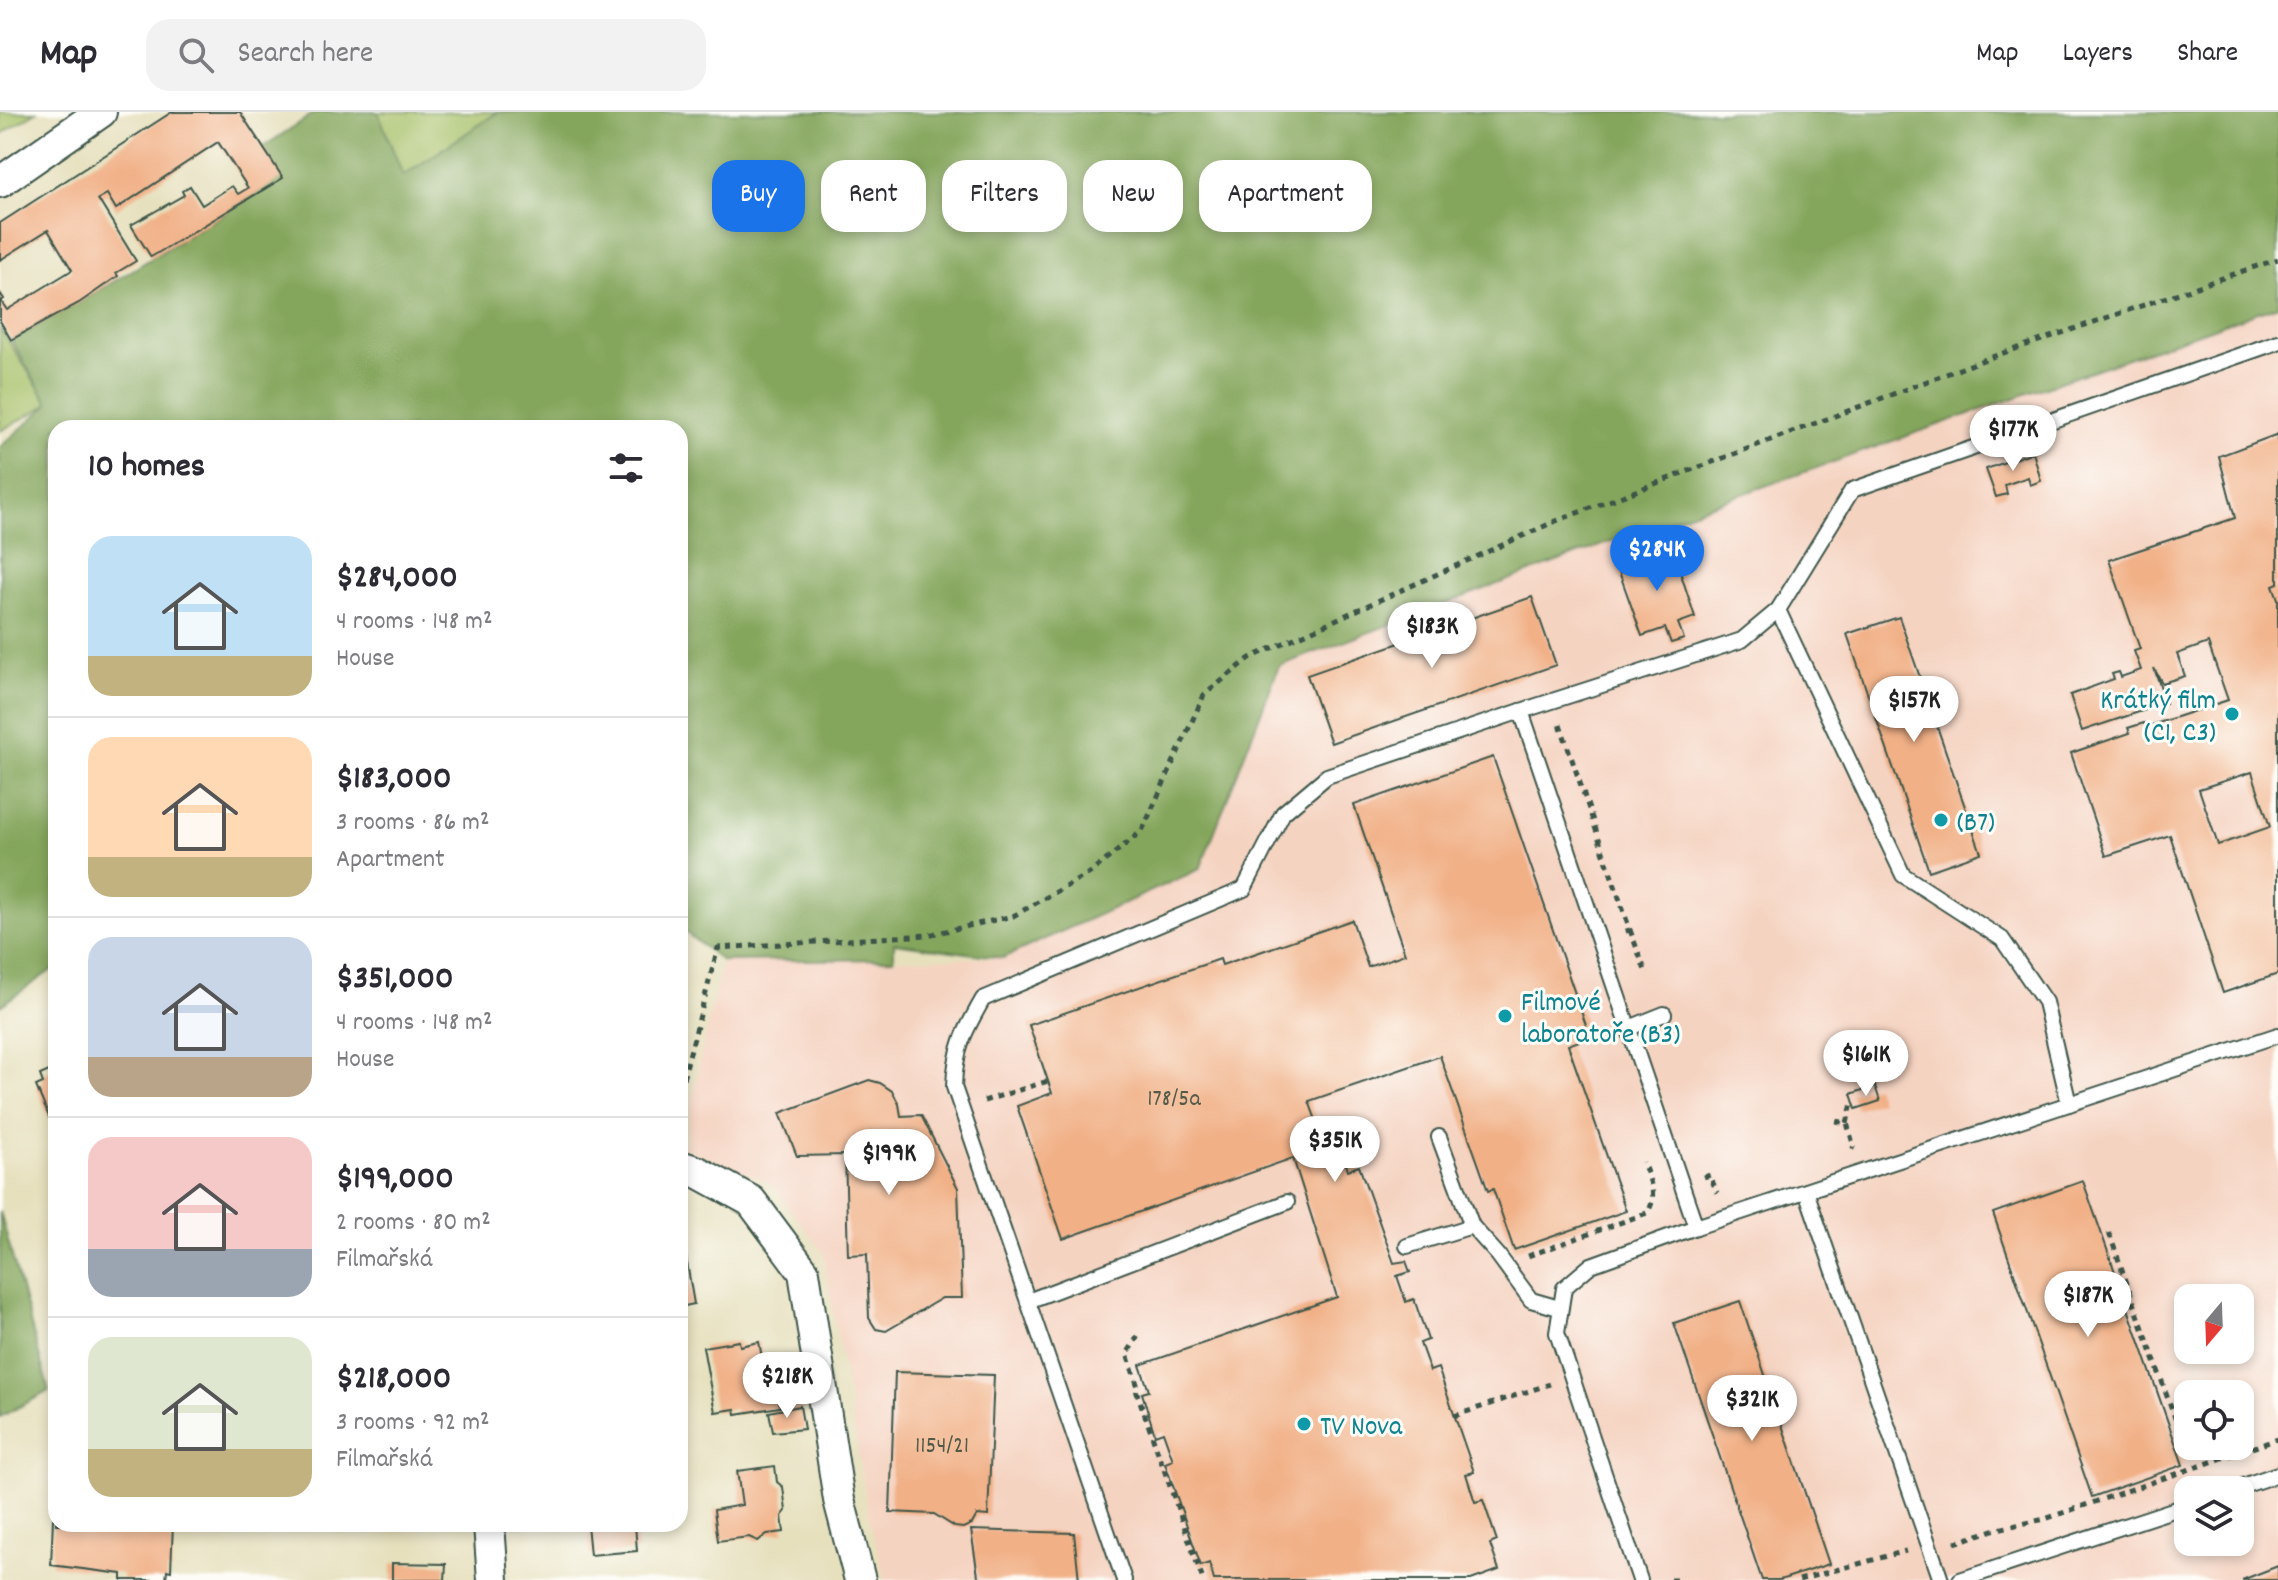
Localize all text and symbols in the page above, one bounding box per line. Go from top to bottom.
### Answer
search box [146,19,706,91]
text: Map [40,28,98,83]
icon: search [174,33,218,77]
text: Search here [238,34,373,77]
text: Map [1976,35,2019,75]
text: Layers [2063,35,2133,75]
text: Share [2177,35,2238,75]
chip: Buy [712,160,805,232]
chip: Rent [821,160,926,232]
chip: Filters [942,160,1067,232]
chip: New [1083,160,1183,232]
chip: Apartment [1199,160,1372,232]
pin: $177K [1957,405,2069,473]
text: $177K [1988,412,2038,449]
text: 10 homes [88,444,205,493]
icon: filters [604,446,648,490]
pin: $284K [1601,525,1713,593]
text: $284K [1628,532,1686,569]
text: $284,000 [336,555,458,604]
icon: home [152,568,248,664]
pin: $183K [1376,602,1488,670]
text: 4 rooms · 148 m² [336,604,492,641]
text: $183K [1406,609,1458,646]
text: House [336,641,394,678]
pin: $157K [1858,676,1970,744]
text: $157K [1888,683,1940,720]
place label: Krátký film (C1, C3) [2100,683,2216,755]
marker: Krátký film (C1, C3) [2223,705,2241,723]
text: $183,000 [336,756,451,805]
icon: home [152,769,248,865]
text: 3 rooms · 86 m² [336,805,489,842]
place label: (B7) [1957,805,1995,845]
marker: (B7) [1932,811,1950,829]
text: Apartment [336,842,445,879]
text: $351,000 [336,956,454,1005]
icon: home [152,969,248,1065]
place label: Filmové laboratoře (B3) [1521,985,1680,1057]
text: 4 rooms · 148 m² [336,1005,492,1042]
marker: Filmové laboratoře (B3) [1496,1007,1514,1025]
pin: $161K [1810,1030,1922,1098]
text: $161K [1841,1037,1891,1074]
text: House [336,1042,394,1079]
house number: 178/5a [1147,1083,1201,1117]
pin: $351K [1279,1116,1391,1184]
text: $351K [1308,1123,1362,1160]
pin: $199K [833,1129,945,1197]
text: $199K [862,1136,916,1173]
text: $199,000 [336,1156,454,1205]
icon: home [152,1169,248,1265]
text: 2 rooms · 80 m² [336,1205,491,1242]
text: Filmařská [336,1242,433,1279]
pin: $187K [2032,1271,2144,1339]
text: $187K [2062,1278,2114,1315]
north arrow [2174,1284,2254,1364]
map controls [2174,1284,2254,1556]
pin: $218K [731,1352,843,1420]
text: $218,000 [336,1356,451,1405]
text: $218K [761,1359,813,1396]
icon: home [152,1369,248,1465]
pin: $321K [1696,1375,1808,1443]
button: locate [2174,1380,2254,1460]
text: $321K [1725,1382,1779,1419]
text: 3 rooms · 92 m² [336,1405,490,1442]
place label: TV Nova [1320,1409,1403,1449]
marker: TV Nova [1295,1415,1313,1433]
house number: 1154/21 [915,1430,969,1464]
text: Filmařská [336,1442,433,1479]
button: layers [2174,1476,2254,1556]

